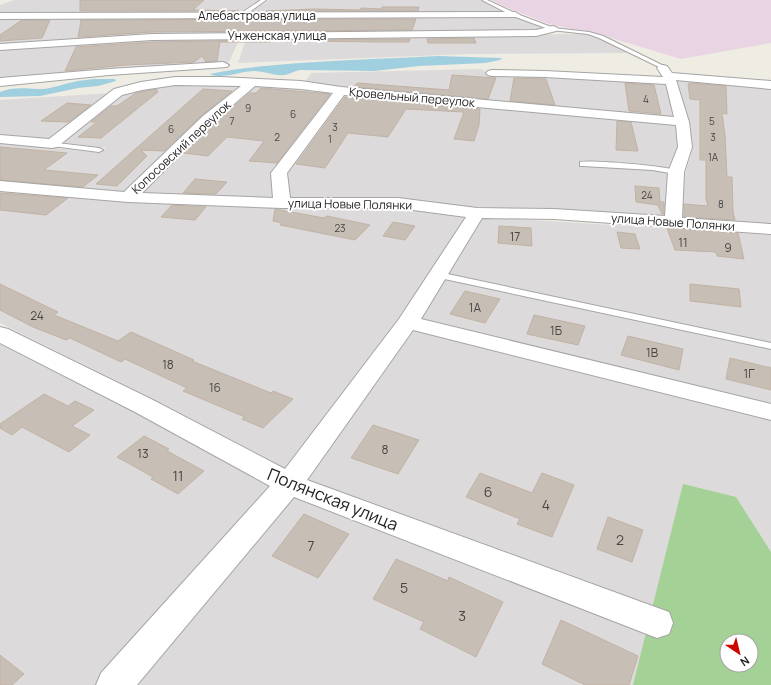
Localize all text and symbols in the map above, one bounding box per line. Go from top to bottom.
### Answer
street label: Алебастровая улица [198,7,316,24]
street label: Унженская улица [228,27,326,44]
street label: Кровельный переулок [348,83,477,111]
house number: 4 [643,92,649,106]
street label: Копосовский переулок [128,96,235,198]
house number: 9 [245,101,251,115]
house number: 6 [290,107,296,121]
house number: 7 [229,114,235,128]
house number: 5 [709,114,715,128]
house number: 3 [332,120,338,134]
house number: 6 [168,122,174,136]
house number: 2 [274,130,280,144]
house number: 3 [710,130,716,144]
house number: 1 [328,132,332,146]
house number: 1А [708,150,719,164]
house number: 24 [641,188,653,202]
street label: улица Новые Полянки [288,194,412,214]
house number: 8 [718,197,724,211]
street label: улица Новые Полянки [610,209,736,235]
house number: 23 [334,221,346,235]
house number: 17 [510,228,520,245]
house number: 11 [678,234,688,251]
house number: 9 [724,239,732,256]
house number: 1А [469,299,482,316]
house number: 24 [30,307,44,324]
house number: 1Б [550,322,562,339]
house number: 1В [646,344,658,361]
house number: 18 [162,356,174,373]
house number: 1Г [743,365,755,382]
house number: 16 [209,379,221,396]
house number: 8 [382,441,389,458]
house number: 13 [137,445,149,462]
street label: Полянская улица [264,462,402,536]
house number: 11 [173,466,183,485]
house number: 6 [484,482,492,501]
house number: 4 [542,495,550,514]
house number: 2 [616,530,624,549]
house number: 7 [307,536,315,555]
house number: 5 [400,578,408,597]
house number: 3 [458,606,466,625]
north arrow [719,633,759,673]
text: N [737,653,753,670]

